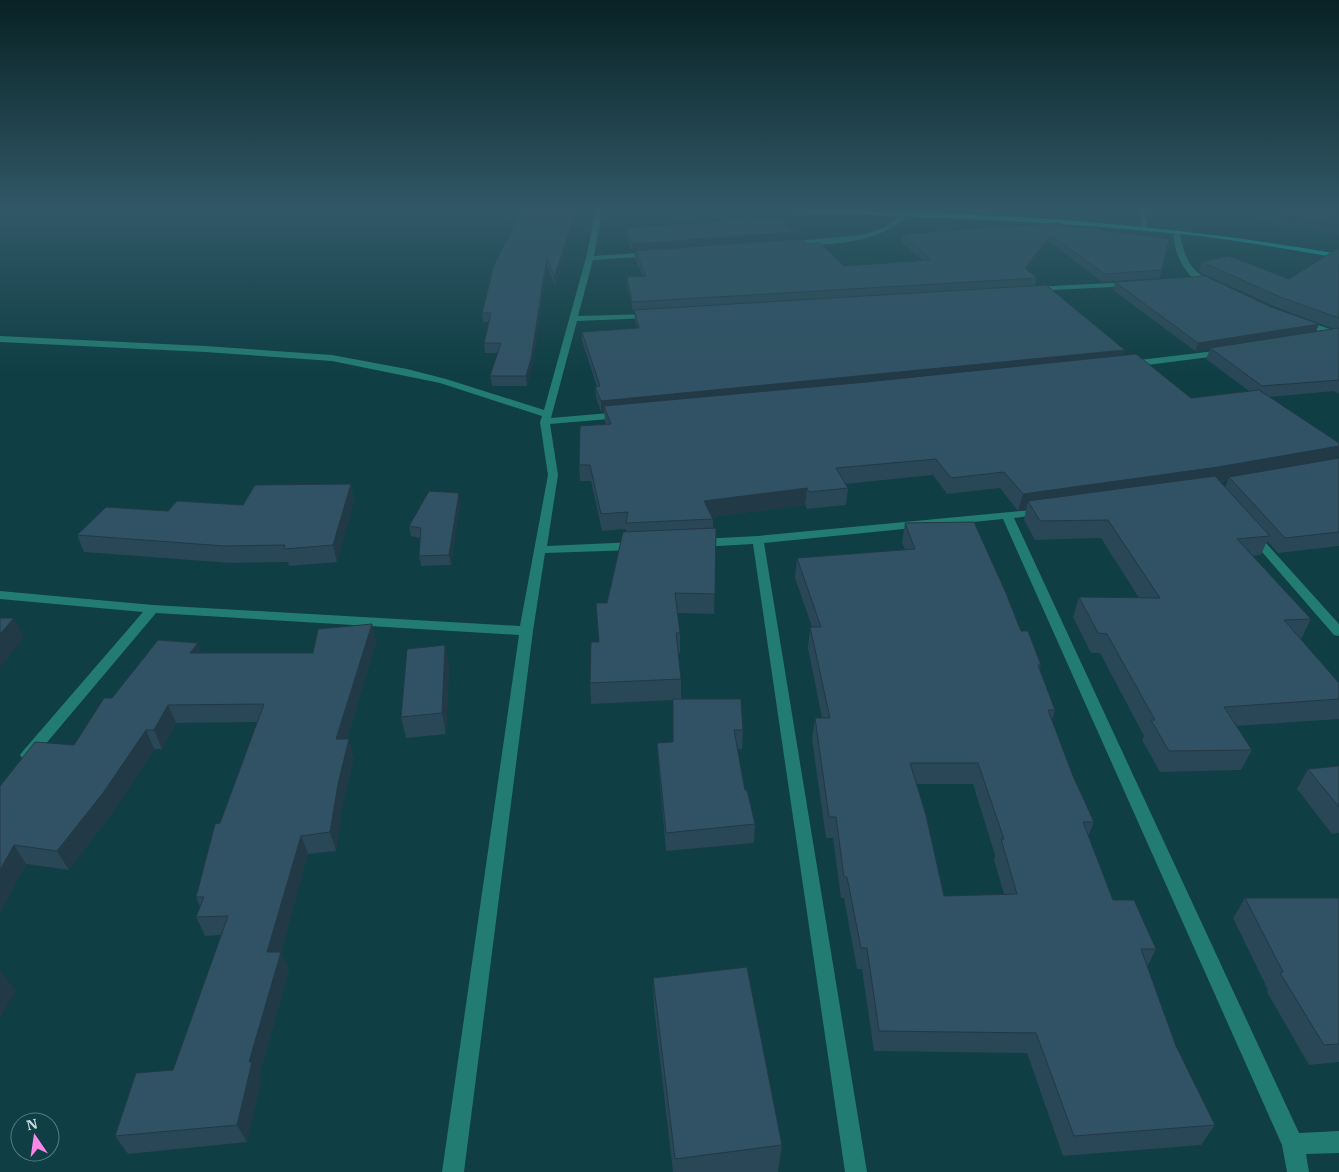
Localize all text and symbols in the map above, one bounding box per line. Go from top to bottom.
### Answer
north arrow [10,1112,60,1162]
text: N [25,1114,39,1134]

